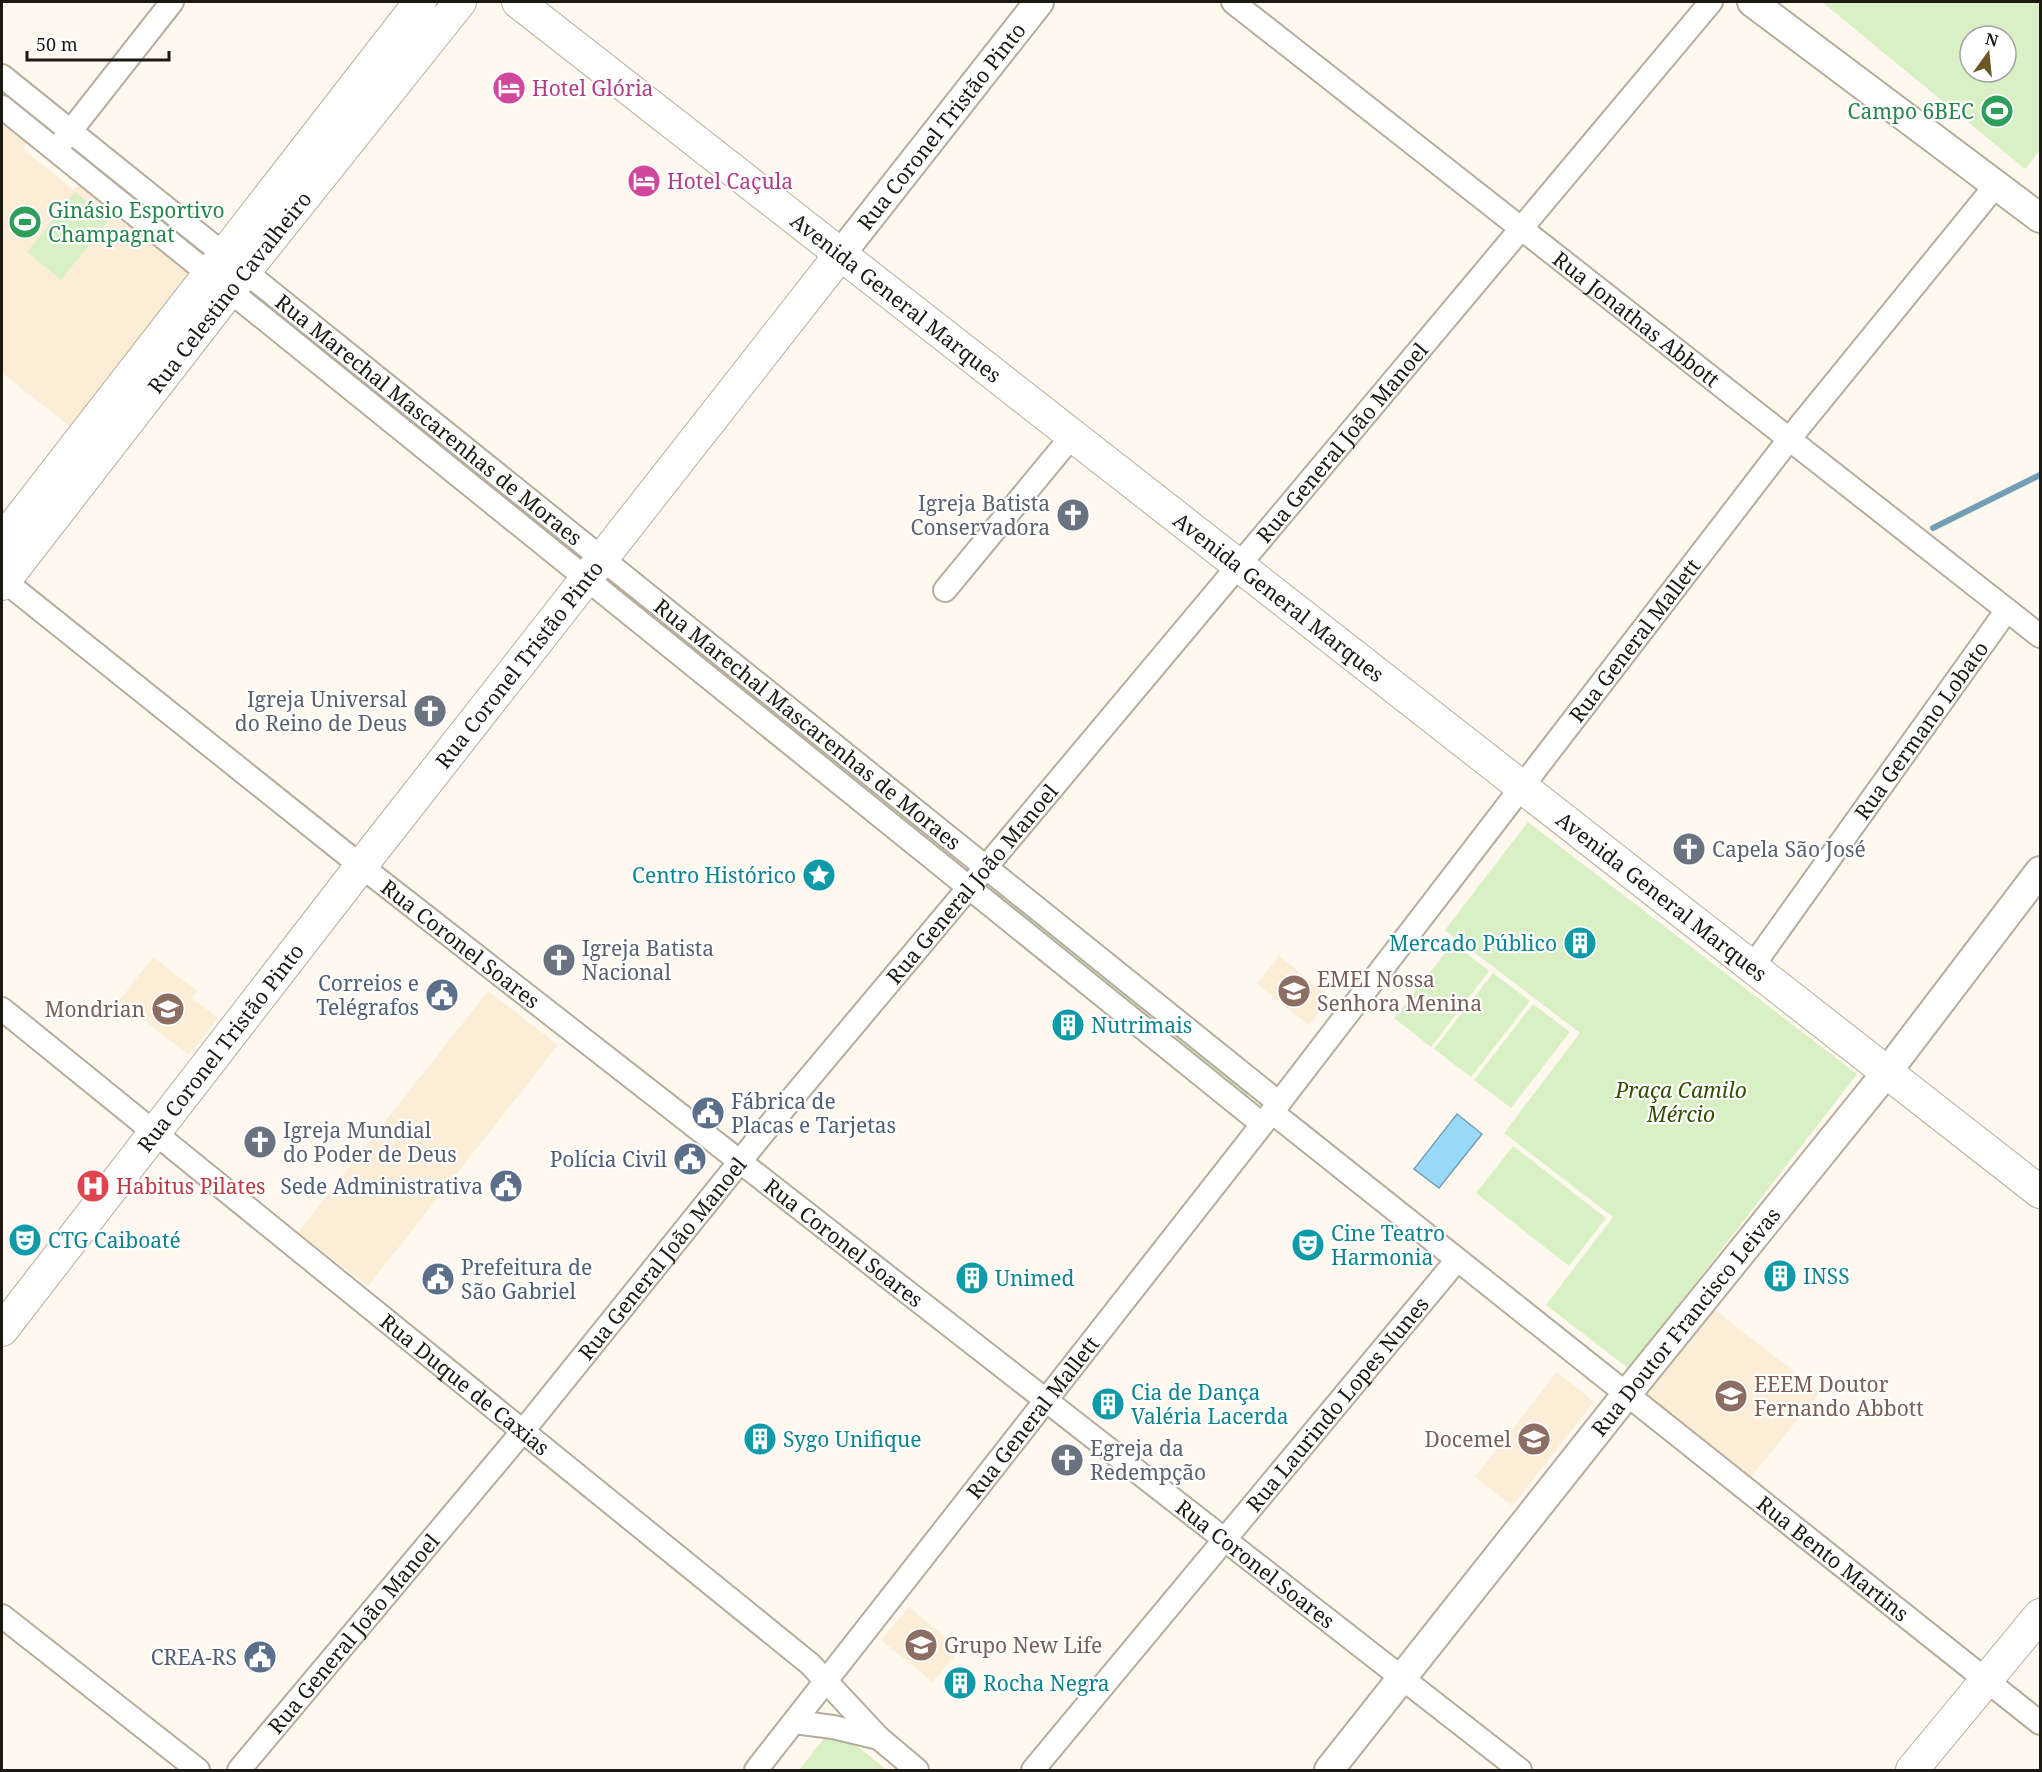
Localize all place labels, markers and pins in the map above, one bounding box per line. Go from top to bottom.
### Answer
hotel icon: Hotel Glória [491,70,527,106]
place label: Hotel Glória [532,74,653,102]
sports icon: Campo 6BEC [1979,93,2015,129]
place label: Campo 6BEC [1848,97,1974,125]
hotel icon: Hotel Caçula [626,163,662,199]
place label: Hotel Caçula [667,167,793,195]
place label: Ginásio Esportivo Champagnat [48,196,225,248]
sports icon: Ginásio Esportivo Champagnat [7,204,43,240]
place label: Igreja Batista Conservadora [911,489,1050,541]
church icon: Igreja Batista Conservadora [1055,497,1091,533]
place label: Igreja Universal do Reino de Deus [235,685,407,737]
church icon: Igreja Universal do Reino de Deus [412,693,448,729]
church icon: Capela São José [1671,831,1707,867]
place label: Capela São José [1712,835,1866,863]
place icon: Centro Histórico [801,857,837,893]
place label: Centro Histórico [632,861,796,889]
building icon: Mercado Público [1562,925,1598,961]
place label: Mercado Público [1389,929,1557,957]
place label: Igreja Batista Nacional [582,934,714,986]
church icon: Igreja Batista Nacional [541,942,577,978]
place label: EMEI Nossa Senhora Menina [1317,965,1482,1017]
place label: Correios e Telégrafos [316,969,419,1021]
school or university icon: EMEI Nossa Senhora Menina [1276,973,1312,1009]
public building icon: Correios e Telégrafos [424,977,460,1013]
school or university icon: Mondrian [150,991,186,1027]
place label: Mondrian [45,995,145,1023]
building icon: Nutrimais [1050,1007,1086,1043]
place label: Nutrimais [1091,1011,1192,1039]
place label: Fábrica de Placas e Tarjetas [731,1087,896,1139]
public building icon: Fábrica de Placas e Tarjetas [690,1095,726,1131]
place label: Igreja Mundial do Poder de Deus [283,1116,457,1168]
church icon: Igreja Mundial do Poder de Deus [242,1124,278,1160]
public building icon: Polícia Civil [672,1141,708,1177]
place label: Polícia Civil [550,1145,667,1173]
hospital icon: Habitus Pilates [75,1168,111,1204]
public building icon: Sede Administrativa [488,1168,524,1204]
place label: Habitus Pilates [116,1172,266,1200]
place label: Sede Administrativa [280,1172,483,1200]
place label: Cine Teatro Harmonia [1331,1219,1445,1271]
theatre icon: CTG Caiboaté [7,1222,43,1258]
place label: CTG Caiboaté [48,1226,181,1254]
theatre icon: Cine Teatro Harmonia [1290,1227,1326,1263]
place label: Prefeitura de São Gabriel [461,1253,592,1305]
building icon: INSS [1762,1258,1798,1294]
building icon: Unimed [954,1260,990,1296]
public building icon: Prefeitura de São Gabriel [420,1261,456,1297]
place label: INSS [1803,1262,1850,1290]
place label: Unimed [995,1264,1074,1292]
place label: EEEM Doutor Fernando Abbott [1754,1370,1924,1422]
place label: Cia de Dança Valéria Lacerda [1131,1378,1288,1430]
school or university icon: EEEM Doutor Fernando Abbott [1713,1378,1749,1414]
building icon: Cia de Dança Valéria Lacerda [1090,1386,1126,1422]
building icon: Sygo Unifique [742,1421,778,1457]
school or university icon: Docemel [1516,1421,1552,1457]
place label: Sygo Unifique [783,1425,921,1453]
place label: Docemel [1424,1425,1511,1453]
place label: Egreja da Redempção [1090,1434,1206,1486]
church icon: Egreja da Redempção [1049,1442,1085,1478]
school or university icon: Grupo New Life [903,1627,939,1663]
place label: Grupo New Life [944,1631,1102,1659]
public building icon: CREA-RS [242,1639,278,1675]
place label: CREA-RS [151,1643,237,1671]
building icon: Rocha Negra [942,1665,978,1701]
place label: Rocha Negra [983,1669,1110,1697]

